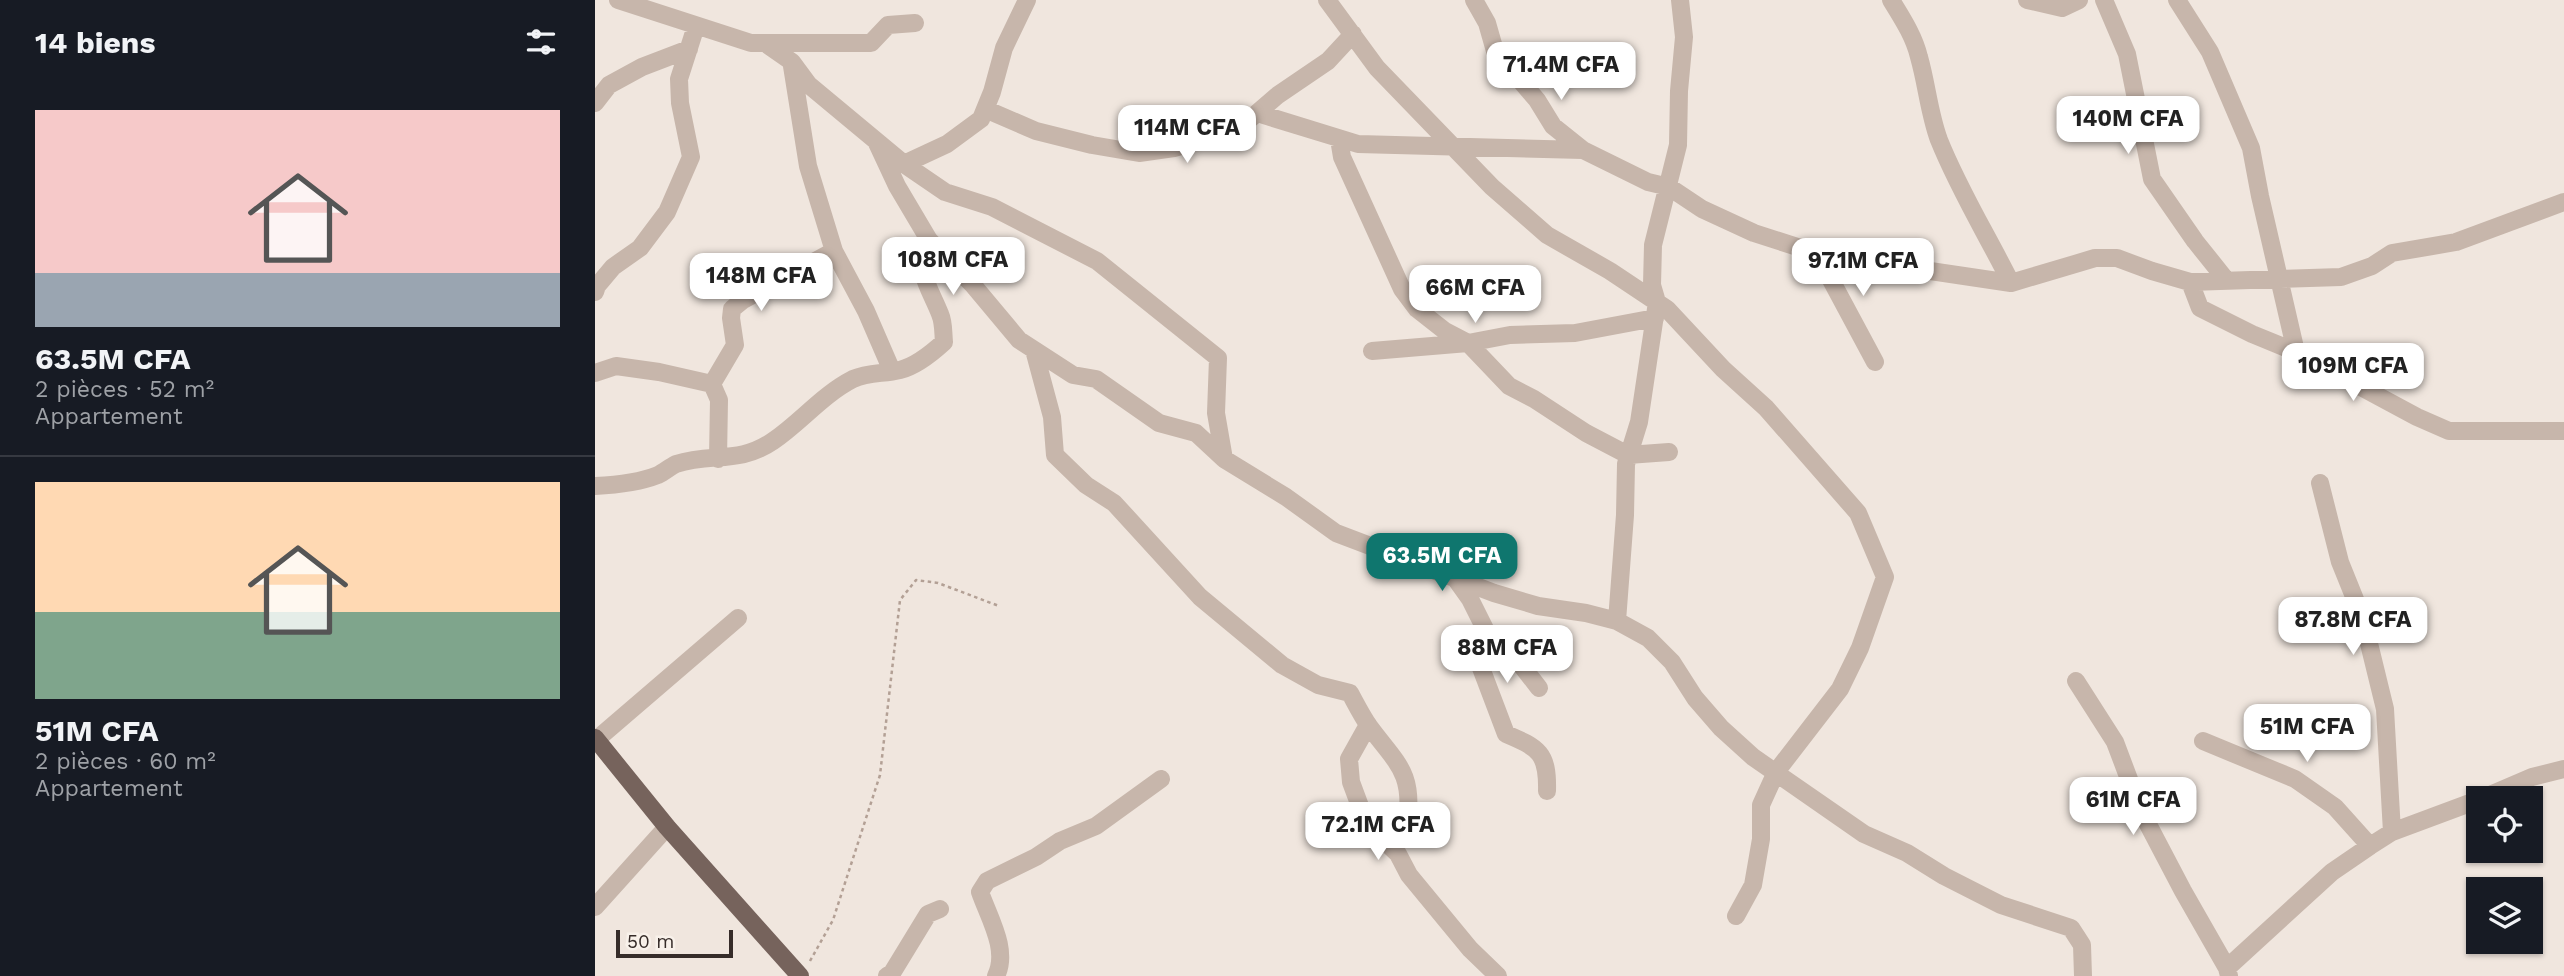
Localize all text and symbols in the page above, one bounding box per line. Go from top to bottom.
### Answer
icon: filters [522,23,560,61]
text: 14 biens [35,25,155,60]
pin: 71.4M CFA [1481,42,1641,102]
text: 71.4M CFA [1503,51,1619,78]
pin: 140M CFA [2056,96,2200,156]
text: 140M CFA [2073,105,2183,132]
pin: 114M CFA [1115,106,1259,165]
text: 114M CFA [1134,114,1240,141]
icon: home [235,155,361,281]
pin: 108M CFA [881,238,1025,297]
pin: 97.1M CFA [1783,238,1943,298]
text: 108M CFA [898,246,1008,273]
text: 97.1M CFA [1808,247,1918,274]
pin: 148M CFA [689,254,833,313]
text: 148M CFA [706,262,816,289]
pin: 66M CFA [1410,266,1540,325]
text: 66M CFA [1425,274,1525,301]
text: 63.5M CFA [35,341,191,376]
pin: 109M CFA [2281,344,2425,403]
text: 109M CFA [2298,352,2408,379]
text: 2 pièces · 52 m² [35,376,214,403]
text: Appartement [35,403,183,430]
icon: home [235,527,361,653]
pin: 63.5M CFA [1362,534,1522,593]
text: 63.5M CFA [1382,542,1502,569]
pin: 87.8M CFA [2273,598,2433,657]
text: 87.8M CFA [2294,606,2412,633]
pin: 88M CFA [1442,626,1572,685]
text: 88M CFA [1457,634,1557,661]
pin: 51M CFA [2242,704,2372,764]
text: 51M CFA [35,713,158,748]
text: 51M CFA [2260,713,2354,740]
text: 2 pièces · 60 m² [35,748,216,775]
text: Appartement [35,775,183,802]
pin: 61M CFA [2068,778,2198,837]
text: 61M CFA [2085,786,2181,813]
map controls [2466,786,2543,954]
button: locate [2466,786,2543,863]
pin: 72.1M CFA [1298,802,1458,862]
text: 72.1M CFA [1321,811,1435,838]
button: layers [2466,877,2543,954]
scale bar [616,927,733,959]
text: 50 m [627,930,674,953]

